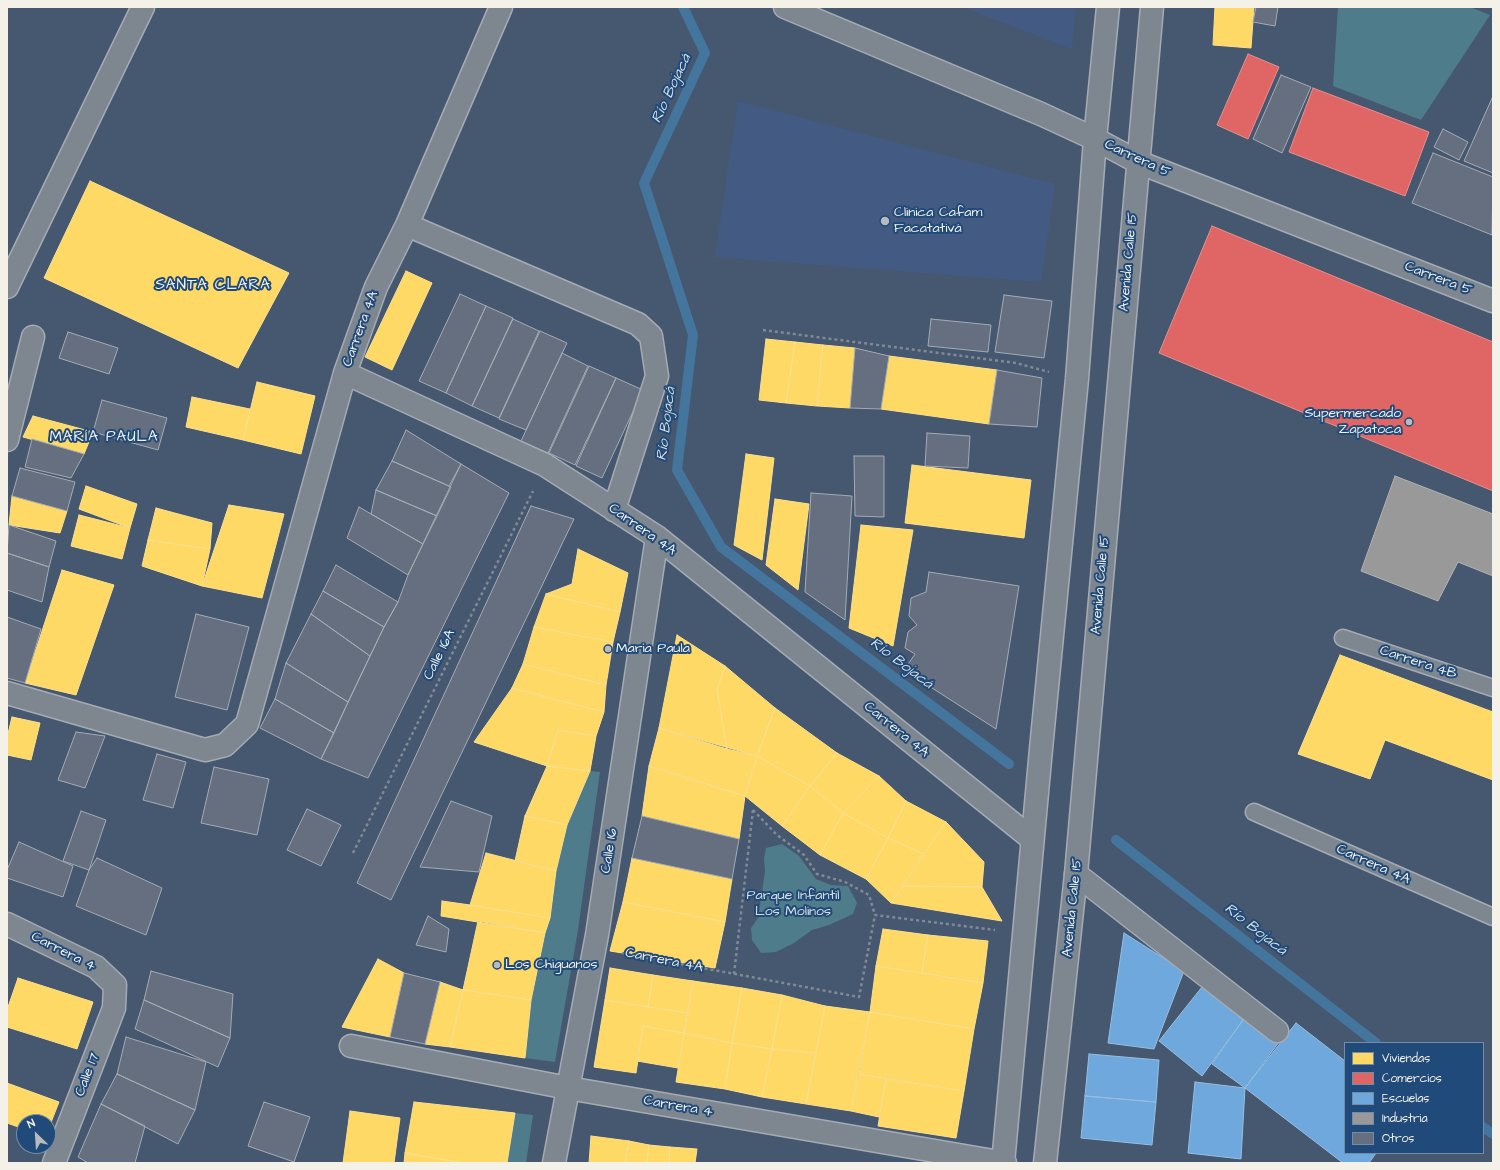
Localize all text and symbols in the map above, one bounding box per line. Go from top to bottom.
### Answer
water label: Río Bojacá [648,52,696,126]
street label: Carrera 5 [1102,137,1172,181]
place label: Clinica Cafam Facatativá [894,205,982,238]
street label: Avenida Calle 15 [1116,212,1142,312]
marker: Clinica Cafam Facatativá [879,215,891,227]
street label: Carrera 5 [1402,259,1474,299]
district label: SANTA CLARA [155,277,271,295]
street label: Carrera 4A [340,289,382,369]
water label: Río Bojacá [654,386,680,462]
place label: Supermercado Zapatoca [1305,406,1401,438]
marker: Supermercado Zapatoca [1404,417,1414,427]
district label: MARÍA PAULA [49,429,159,447]
street label: Carrera 4A [605,500,679,560]
street label: Avenida Calle 15 [1088,535,1114,635]
street label: Calle 16A [421,627,459,683]
water label: Río Bojacá [866,635,936,693]
place label: Maria Paula [616,641,690,657]
street label: Carrera 4B [1377,643,1459,683]
marker: Maria Paula [603,644,613,654]
street label: Carrera 4A [860,699,932,761]
street label: Calle 16 [598,827,622,875]
street label: Carrera 4A [1333,841,1413,889]
street label: Avenida Calle 15 [1059,858,1087,958]
park label: Parque Infantil Los Molinos [747,888,839,920]
water label: Río Bojacá [1220,900,1290,960]
street label: Carrera 4 [28,929,98,975]
street label: Carrera 4A [624,945,704,977]
place label: Los Chiguanos [505,957,598,973]
marker: Los Chiguanos [492,960,502,970]
legend [1344,1042,1484,1154]
text: Viviendas [1382,1050,1430,1067]
street label: Calle 17 [72,1051,104,1099]
text: Comercios [1382,1070,1442,1087]
text: Escuelas [1382,1090,1429,1107]
street label: Carrera 4 [642,1093,714,1121]
text: Industria [1382,1110,1427,1127]
north arrow [16,1114,56,1154]
text: N [25,1115,37,1132]
text: Otros [1382,1130,1414,1147]

